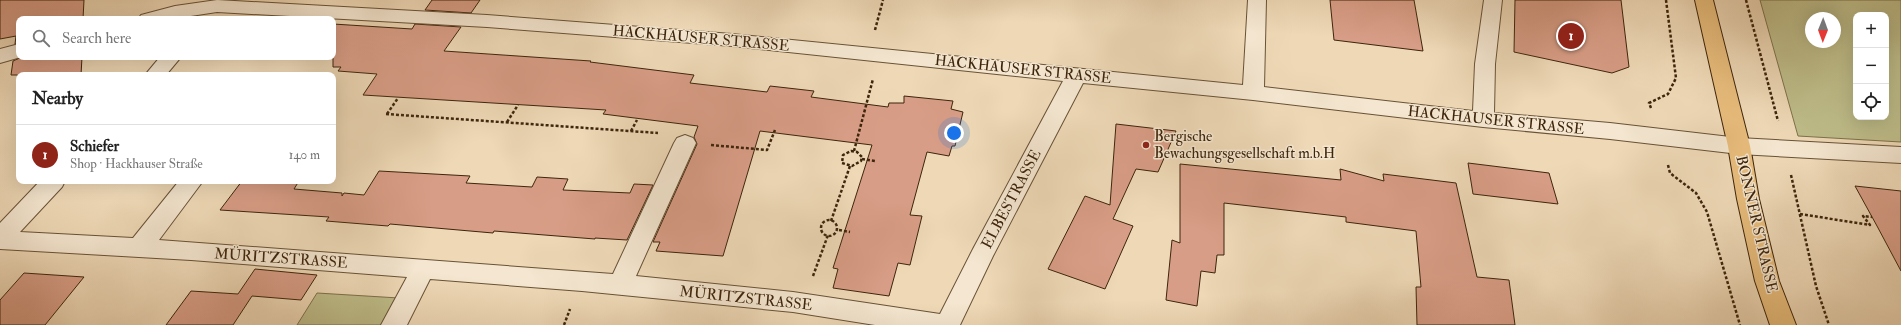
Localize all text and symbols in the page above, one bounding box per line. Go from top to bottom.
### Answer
north arrow [1805,12,1841,48]
map controls [1853,12,1889,120]
button: + [1853,12,1889,48]
search box [16,16,336,60]
street label: HACKHAUSER STRASSE [612,21,790,56]
pin: 1 [1558,21,1584,51]
icon: search [30,27,52,49]
text: Search here [62,29,131,48]
button: − [1853,48,1889,84]
street label: HACKHAUSER STRASSE [934,51,1112,88]
button: locate [1853,84,1889,120]
text: Nearby [32,88,83,109]
street label: HACKHAUSER STRASSE [1407,102,1585,139]
your location [944,123,964,143]
place label: Bergische Bewachungsgesellschaft m.b.H [1154,127,1335,163]
text: Schiefer [70,137,119,156]
marker: Bergische Bewachungsgesellschaft m.b.H [1141,140,1151,150]
street label: ELBESTRASSE [977,146,1046,252]
text: 1 [43,147,47,163]
text: 140 m [289,147,320,163]
street label: BONNER STRASSE [1731,153,1782,295]
text: Shop · Hackhauser Straße [70,156,203,172]
street label: MÜRITZSTRASSE [214,243,348,273]
street label: MÜRITZSTRASSE [679,281,814,315]

